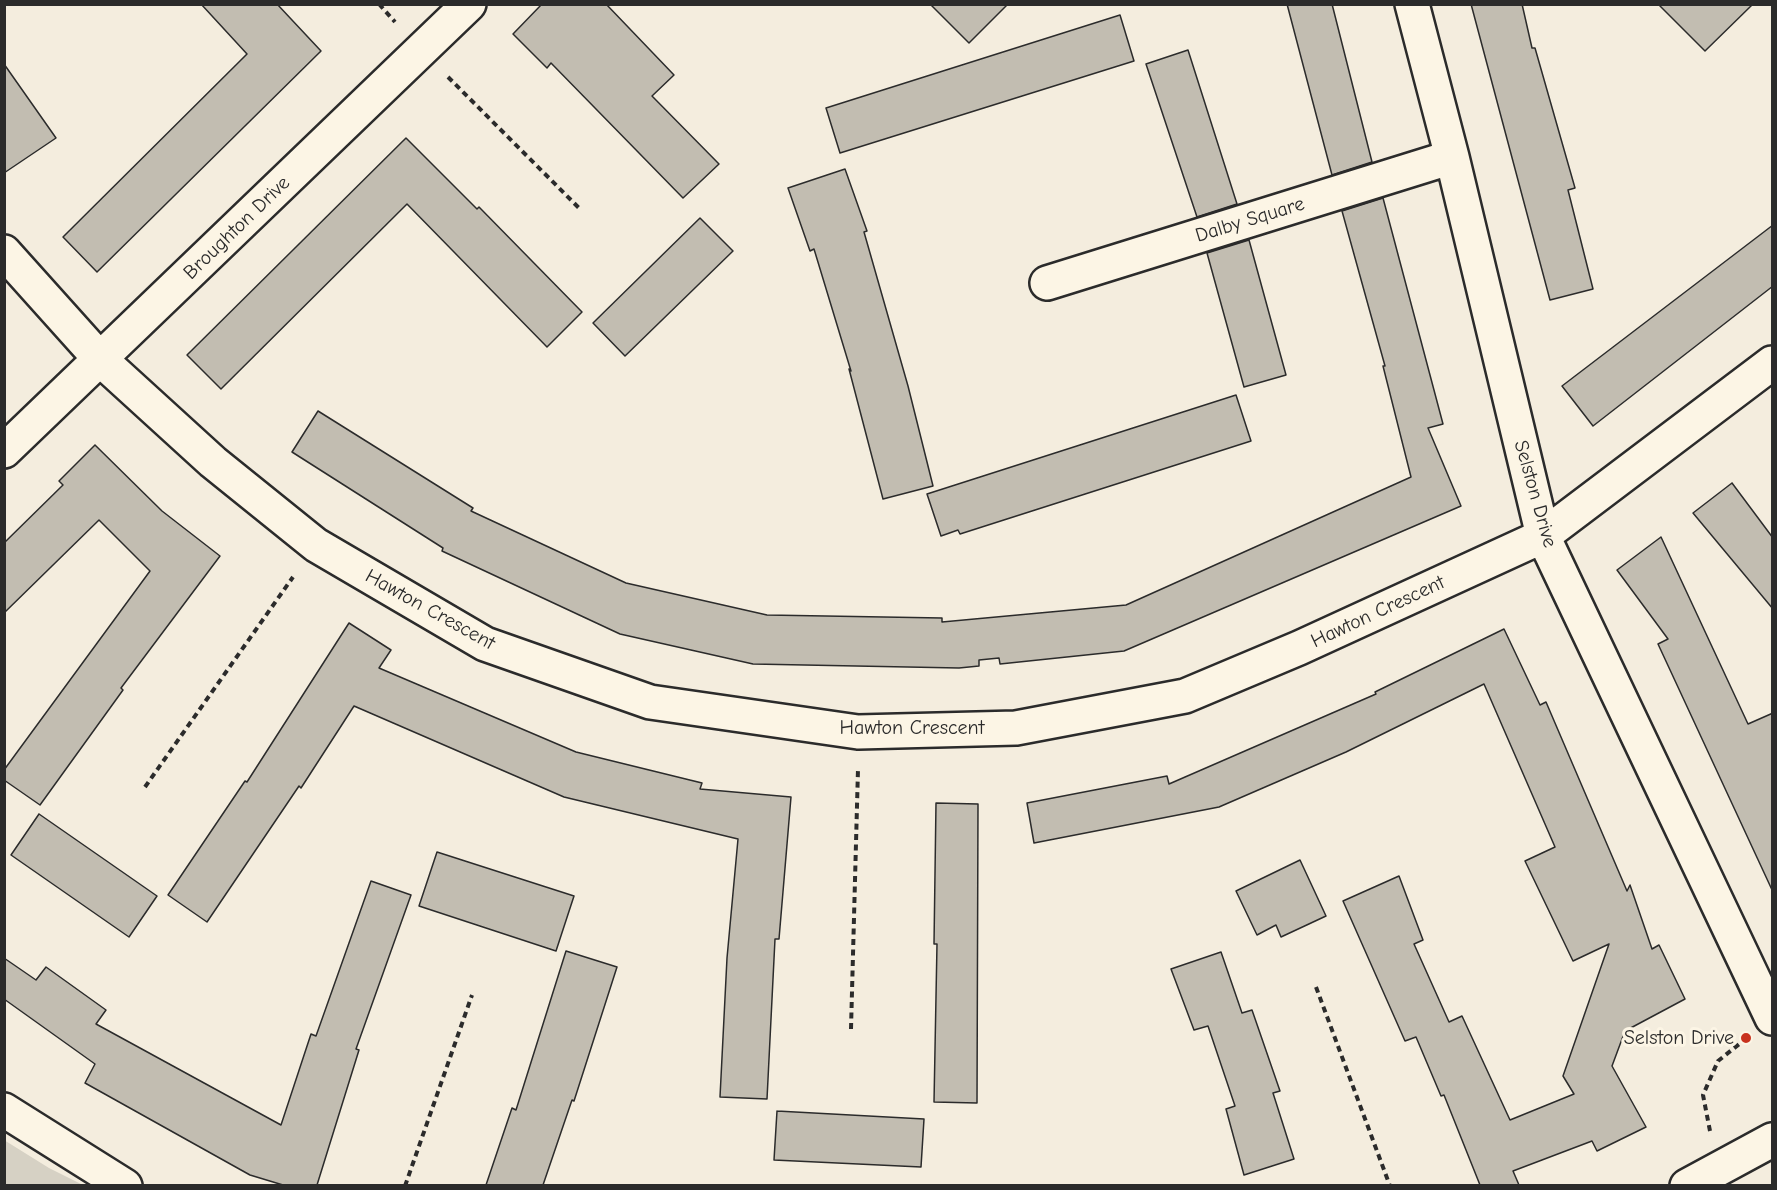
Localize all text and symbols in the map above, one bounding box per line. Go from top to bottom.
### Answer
street label: Broughton Drive [179,171,295,285]
street label: Dalby Square [1192,192,1308,248]
street label: Selston Drive [1508,438,1562,550]
street label: Hawton Crescent [361,564,499,656]
street label: Hawton Crescent [1307,571,1449,653]
street label: Hawton Crescent [840,716,984,740]
place label: Selston Drive [1624,1026,1734,1050]
marker: Selston Drive [1739,1031,1753,1045]

